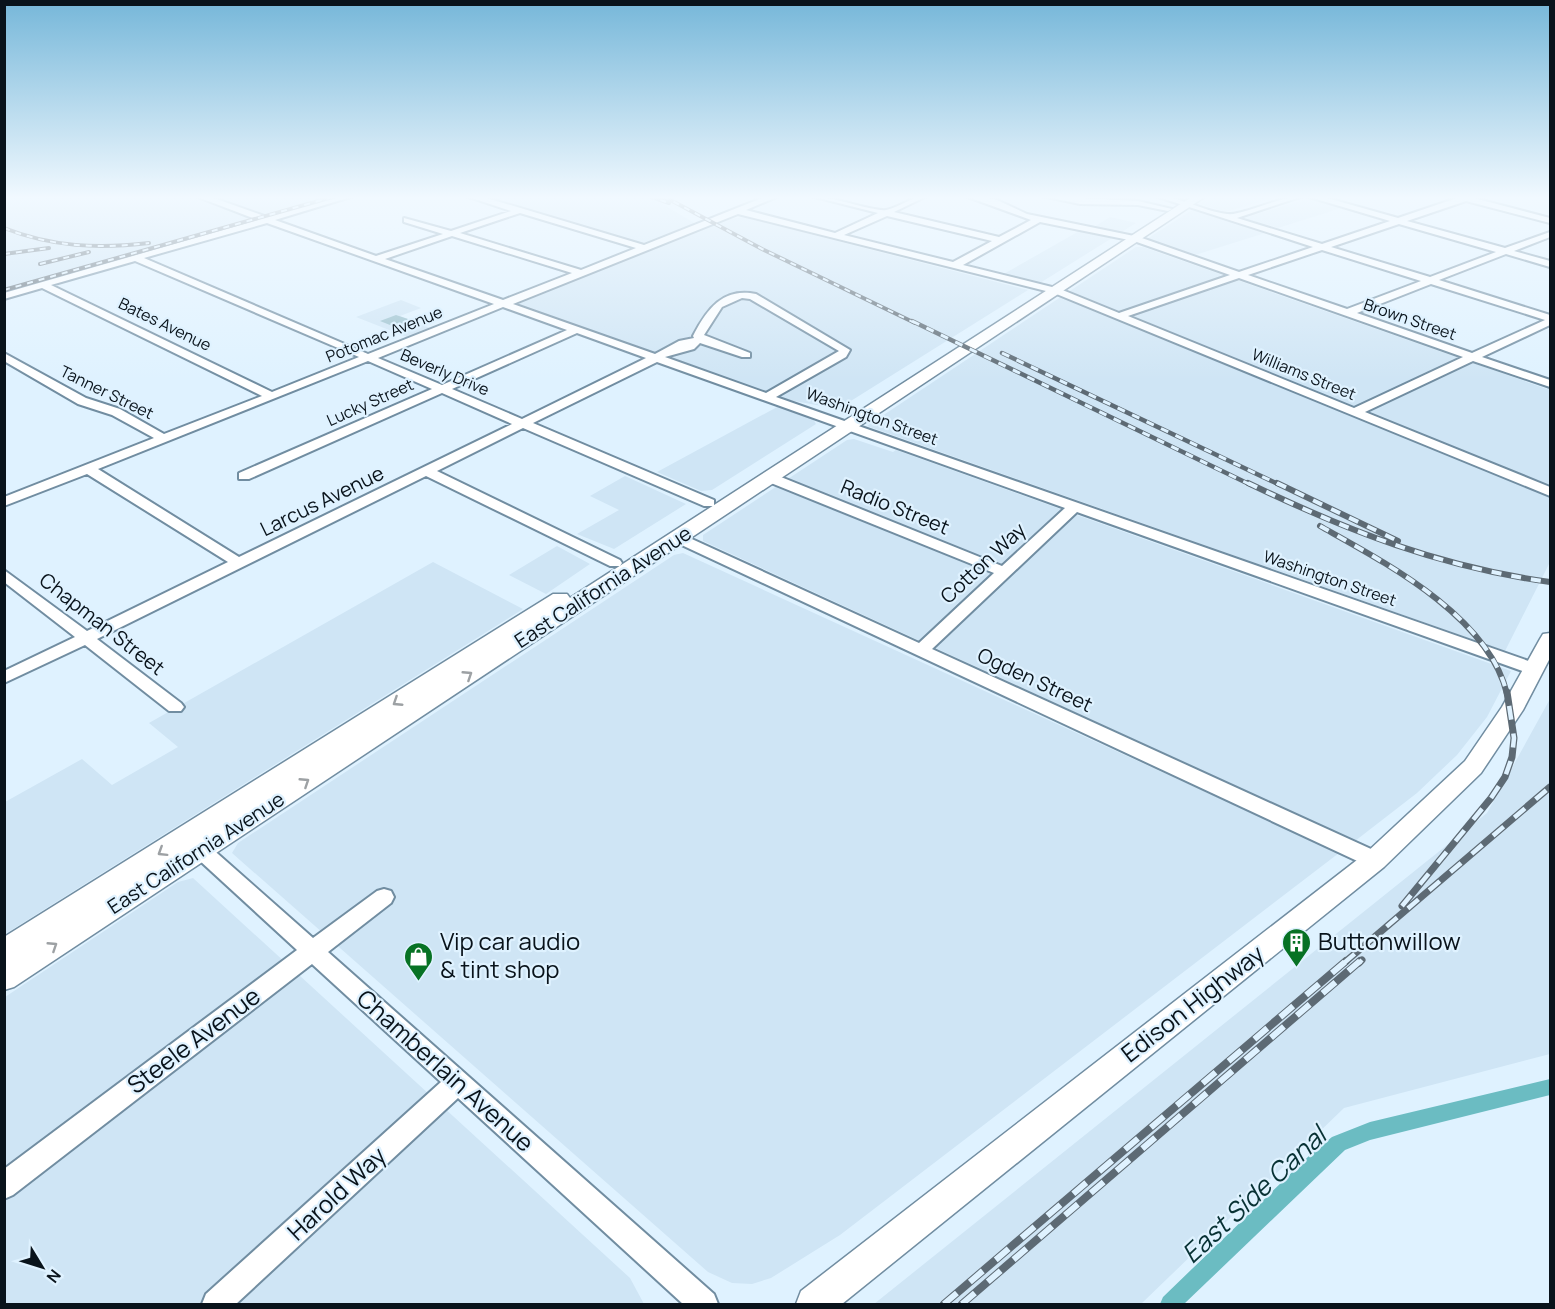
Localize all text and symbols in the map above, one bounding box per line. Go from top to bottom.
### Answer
street label: Bates Avenue [115,292,215,356]
street label: Brown Street [1361,293,1459,345]
street label: Potomac Avenue [322,301,446,367]
street label: Beverly Drive [397,343,493,401]
street label: Williams Street [1249,343,1359,405]
street label: Tanner Street [57,360,157,424]
street label: Lucky Street [323,373,417,431]
street label: Washington Street [803,382,941,450]
street label: Larcus Avenue [256,459,388,542]
street label: Radio Street [837,473,953,541]
street label: Cotton Way [934,516,1032,609]
street label: East California Avenue [509,519,696,654]
street label: Washington Street [1261,545,1399,611]
street label: Chapman Street [34,566,170,681]
street label: Ogden Street [973,641,1097,718]
one-way arrow [462,671,472,683]
one-way arrow [393,695,404,706]
one-way arrow [298,778,309,789]
street label: East California Avenue [102,785,289,920]
one-way arrow [158,845,168,857]
place label: Vip car audio & tint shop [440,924,580,985]
place label: Buttonwillow [1318,924,1461,957]
building icon: Buttonwillow [1281,926,1313,968]
street label: Edison Highway [1114,936,1271,1069]
shop icon: Vip car audio & tint shop [403,940,435,982]
one-way arrow [47,942,58,953]
street label: Steele Avenue [120,979,266,1101]
street label: Chamberlain Avenue [350,981,542,1158]
water label: East Side Canal [1173,1116,1336,1271]
street label: Harold Way [280,1138,393,1247]
north arrow [12,1237,72,1297]
text: N [42,1265,66,1288]

